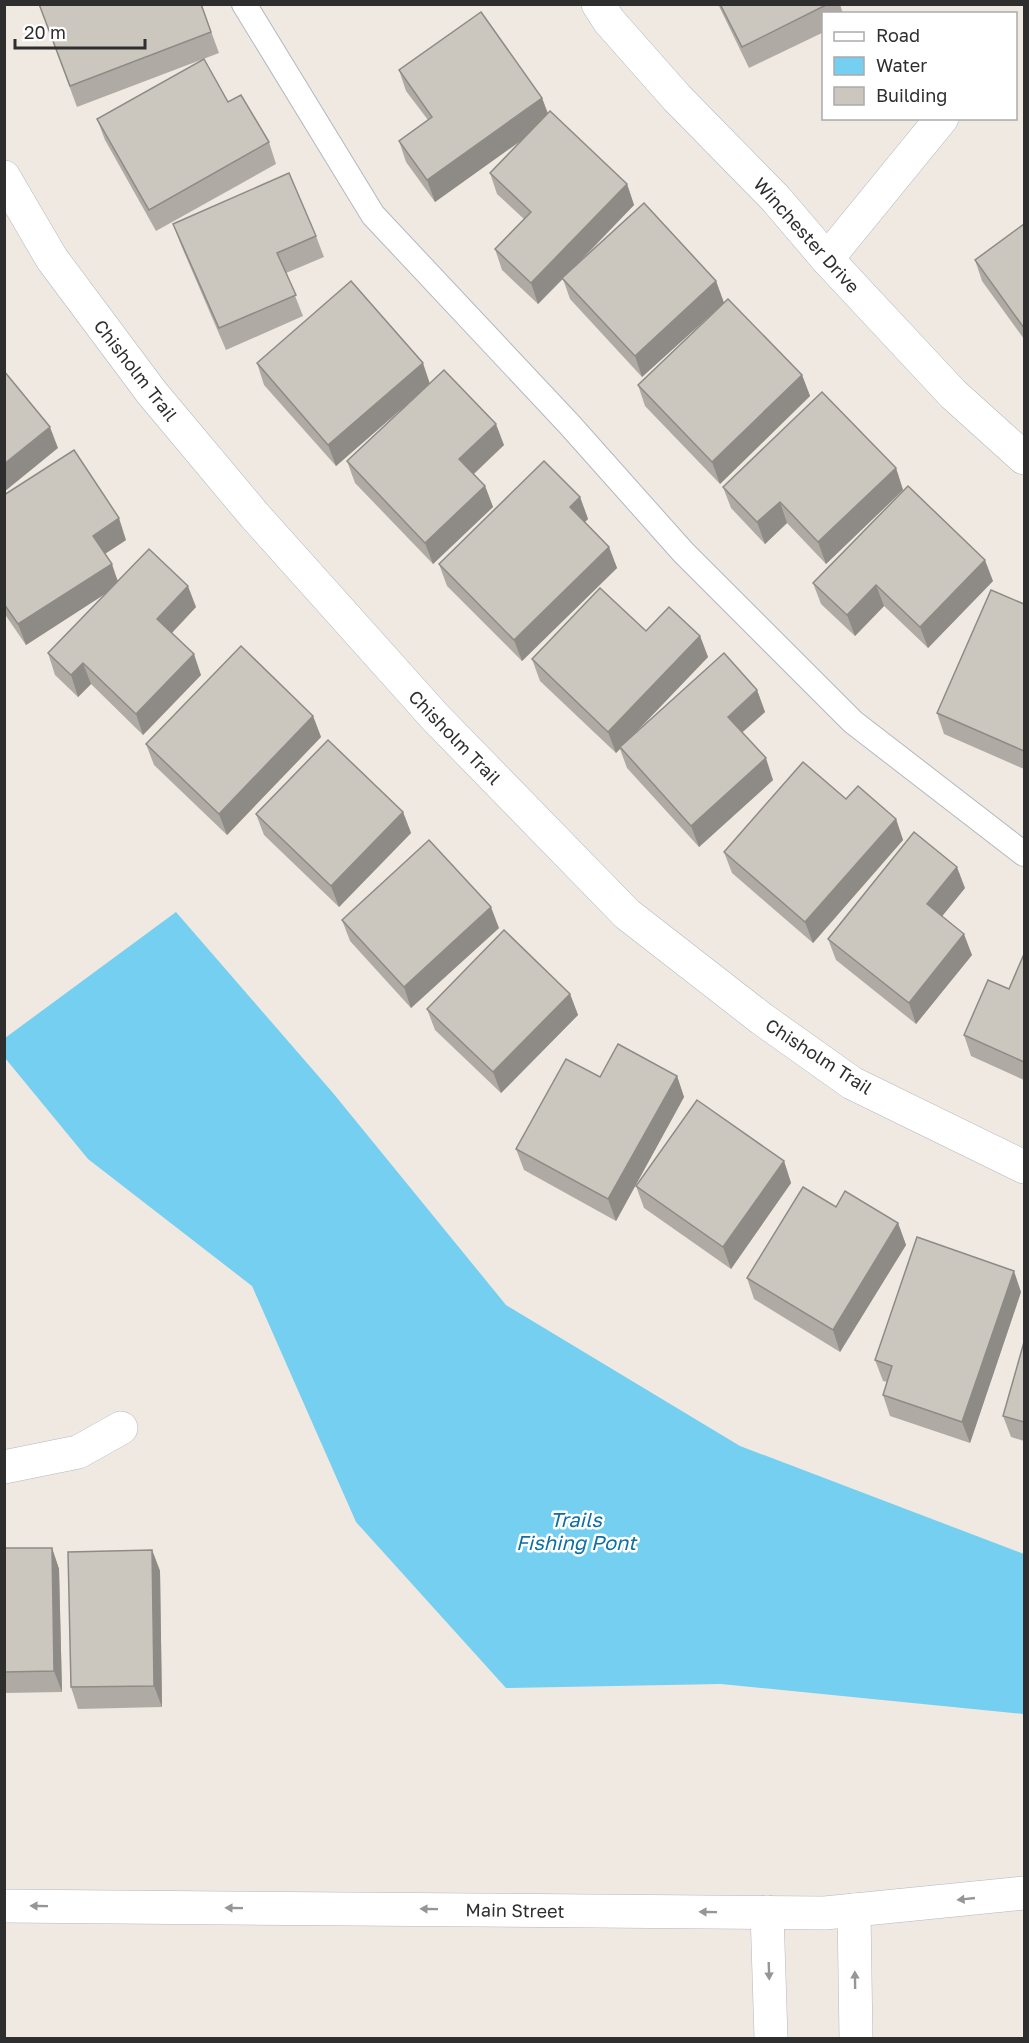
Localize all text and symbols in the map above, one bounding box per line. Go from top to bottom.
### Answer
scale bar [15,12,146,50]
legend [822,12,1017,120]
text: 20 m [24,21,66,43]
text: Road [876,24,920,46]
text: Water [876,54,927,76]
text: Building [876,84,947,106]
street label: Winchester Drive [749,173,865,297]
street label: Chisholm Trail [90,315,183,425]
street label: Chisholm Trail [404,685,506,789]
street label: Chisholm Trail [761,1013,877,1099]
water label: Trails Fishing Pont [516,1507,638,1555]
one-way arrow [957,1894,976,1904]
street label: Main Street [465,1898,565,1922]
one-way arrow [30,1901,49,1911]
one-way arrow [225,1903,244,1912]
one-way arrow [420,1904,439,1914]
one-way arrow [699,1907,718,1917]
one-way arrow [764,1961,773,1980]
one-way arrow [850,1971,860,1990]

